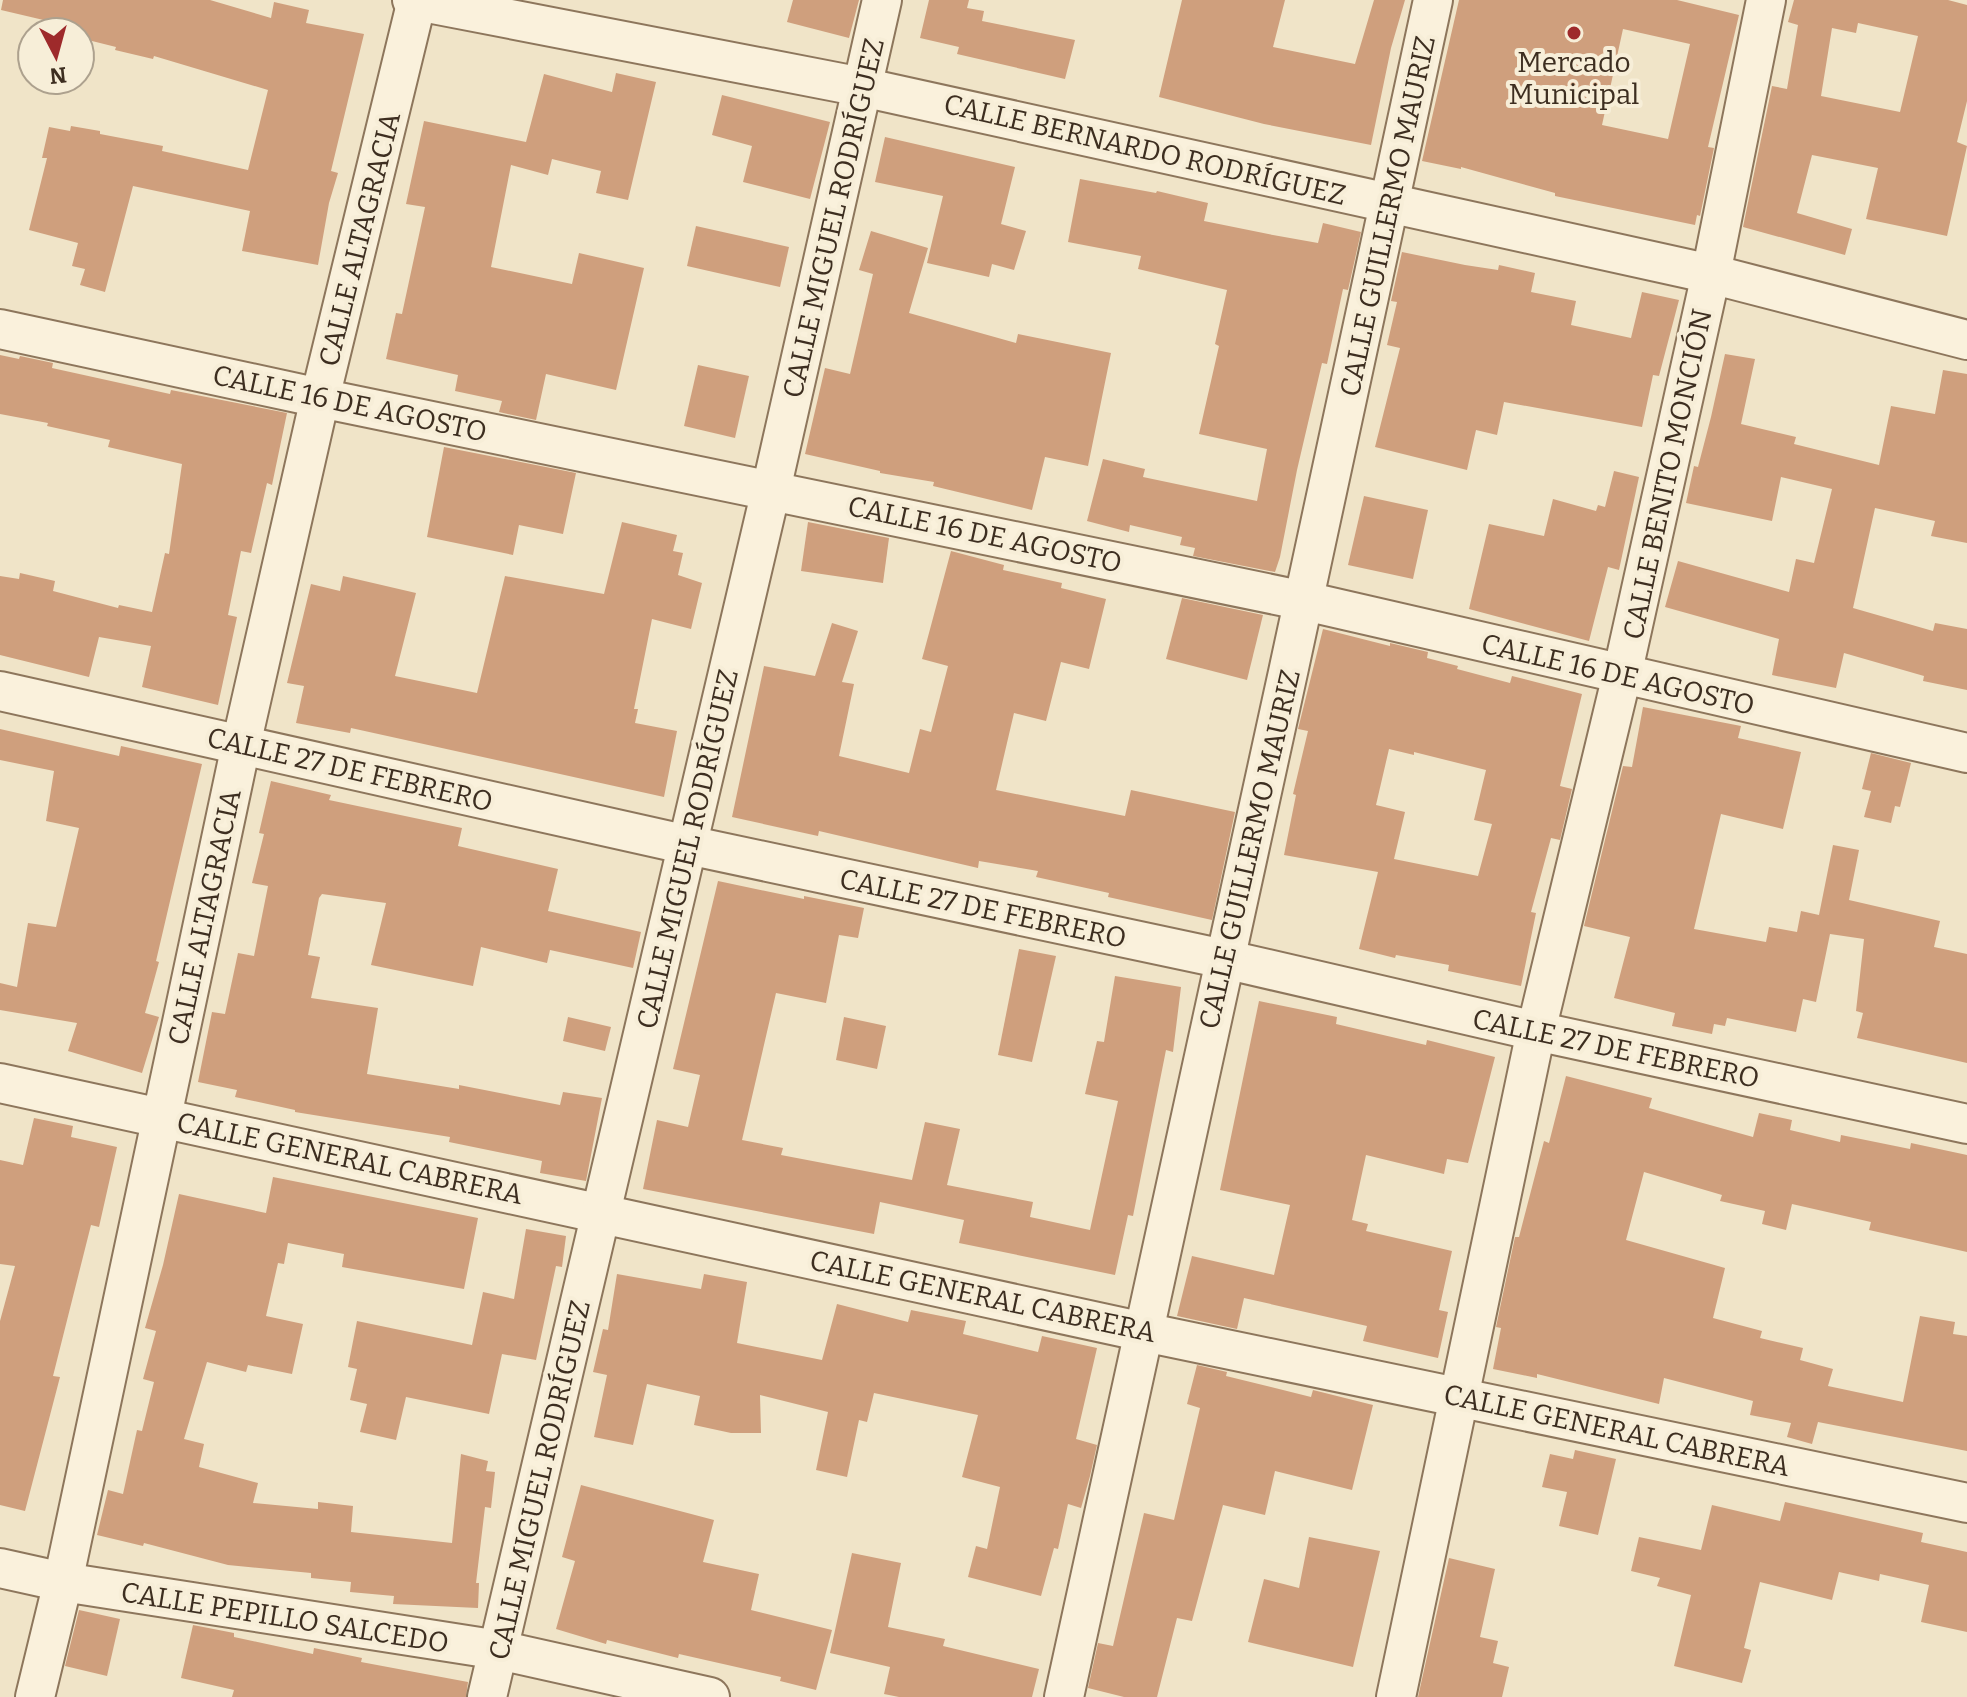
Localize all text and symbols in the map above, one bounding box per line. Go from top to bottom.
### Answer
north arrow [16,16,96,96]
marker: Mercado Municipal [1565,24,1583,42]
street label: CALLE GUILLERMO MAURIZ [1333,33,1442,399]
street label: CALLE MIGUEL RODRÍGUEZ [775,35,891,401]
place label: Mercado Municipal [1509,46,1639,111]
text: N [48,61,68,90]
street label: CALLE BERNARDO RODRÍGUEZ [941,86,1349,212]
street label: CALLE ALTAGRACIA [312,108,407,370]
street label: CALLE BENITO MONCIÓN [1616,306,1719,642]
street label: CALLE 16 DE AGOSTO [210,358,490,449]
street label: CALLE 16 DE AGOSTO [845,489,1125,580]
street label: CALLE 16 DE AGOSTO [1478,627,1758,722]
street label: CALLE MIGUEL RODRÍGUEZ [629,666,745,1032]
street label: CALLE GUILLERMO MAURIZ [1192,666,1307,1032]
street label: CALLE 27 DE FEBRERO [204,721,496,818]
street label: CALLE ALTAGRACIA [161,786,248,1048]
street label: CALLE 27 DE FEBRERO [837,862,1129,955]
street label: CALLE 27 DE FEBRERO [1470,1002,1762,1095]
street label: CALLE GENERAL CABRERA [174,1106,526,1211]
street label: CALLE GENERAL CABRERA [807,1244,1159,1349]
street label: CALLE MIGUEL RODRÍGUEZ [481,1297,597,1663]
street label: CALLE GENERAL CABRERA [1441,1378,1793,1483]
street label: CALLE PEPILLO SALCEDO [119,1575,451,1660]

